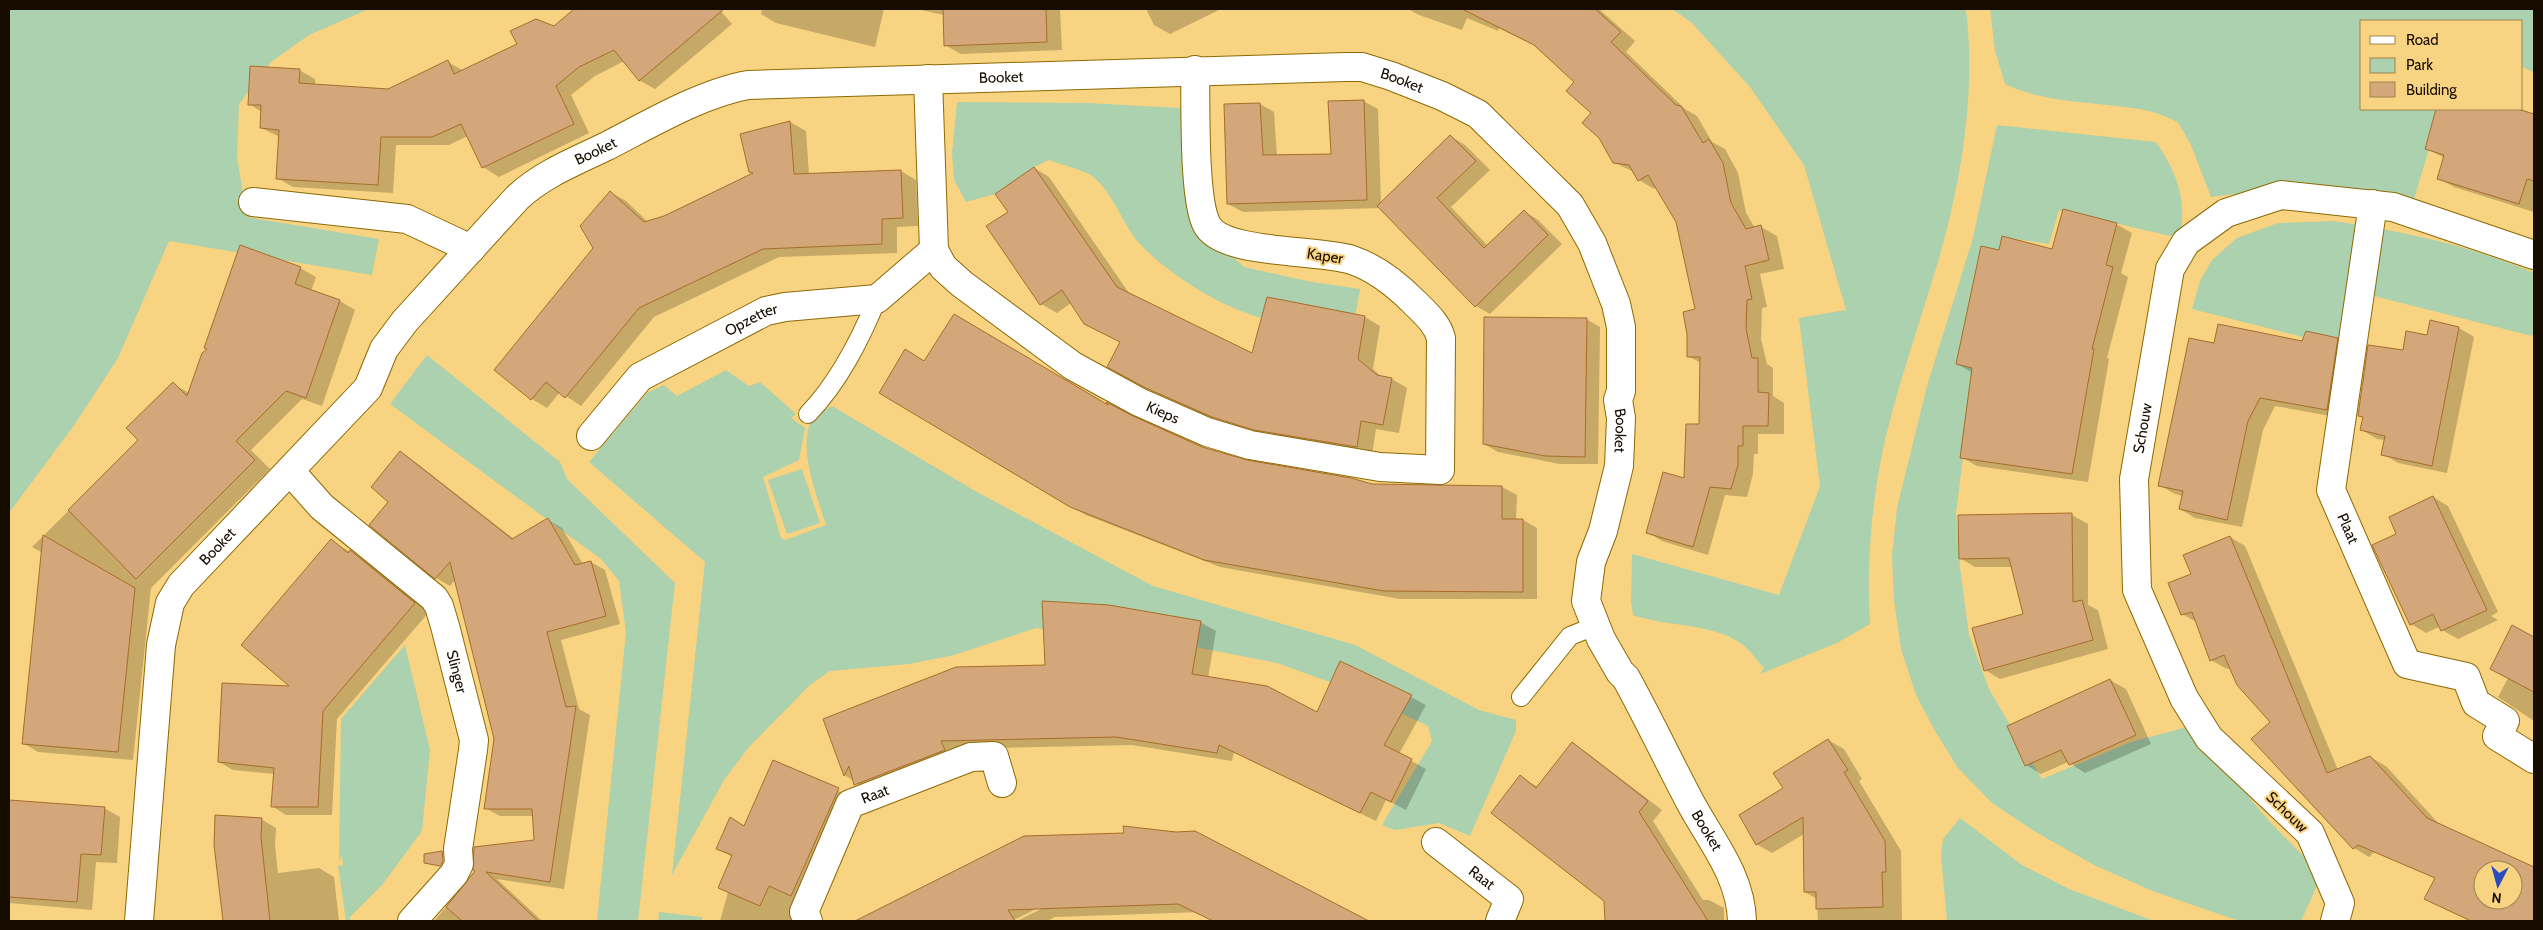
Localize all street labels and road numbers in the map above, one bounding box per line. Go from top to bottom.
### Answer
street label: Booket [1378,64,1426,97]
street label: Booket [979,68,1024,87]
street label: Booket [572,134,620,169]
street label: Kaper [1306,244,1345,268]
street label: Opzetter [722,300,779,340]
street label: Kieps [1143,397,1182,428]
street label: Schouw [2130,402,2156,455]
street label: Booket [1611,407,1630,453]
street label: Plaat [2333,510,2362,546]
street label: Booket [196,524,239,569]
street label: Slinger [443,648,471,695]
street label: Raat [858,781,891,808]
street label: Schouw [2263,788,2312,836]
street label: Booket [1687,807,1726,854]
street label: Raat [1465,862,1498,894]

